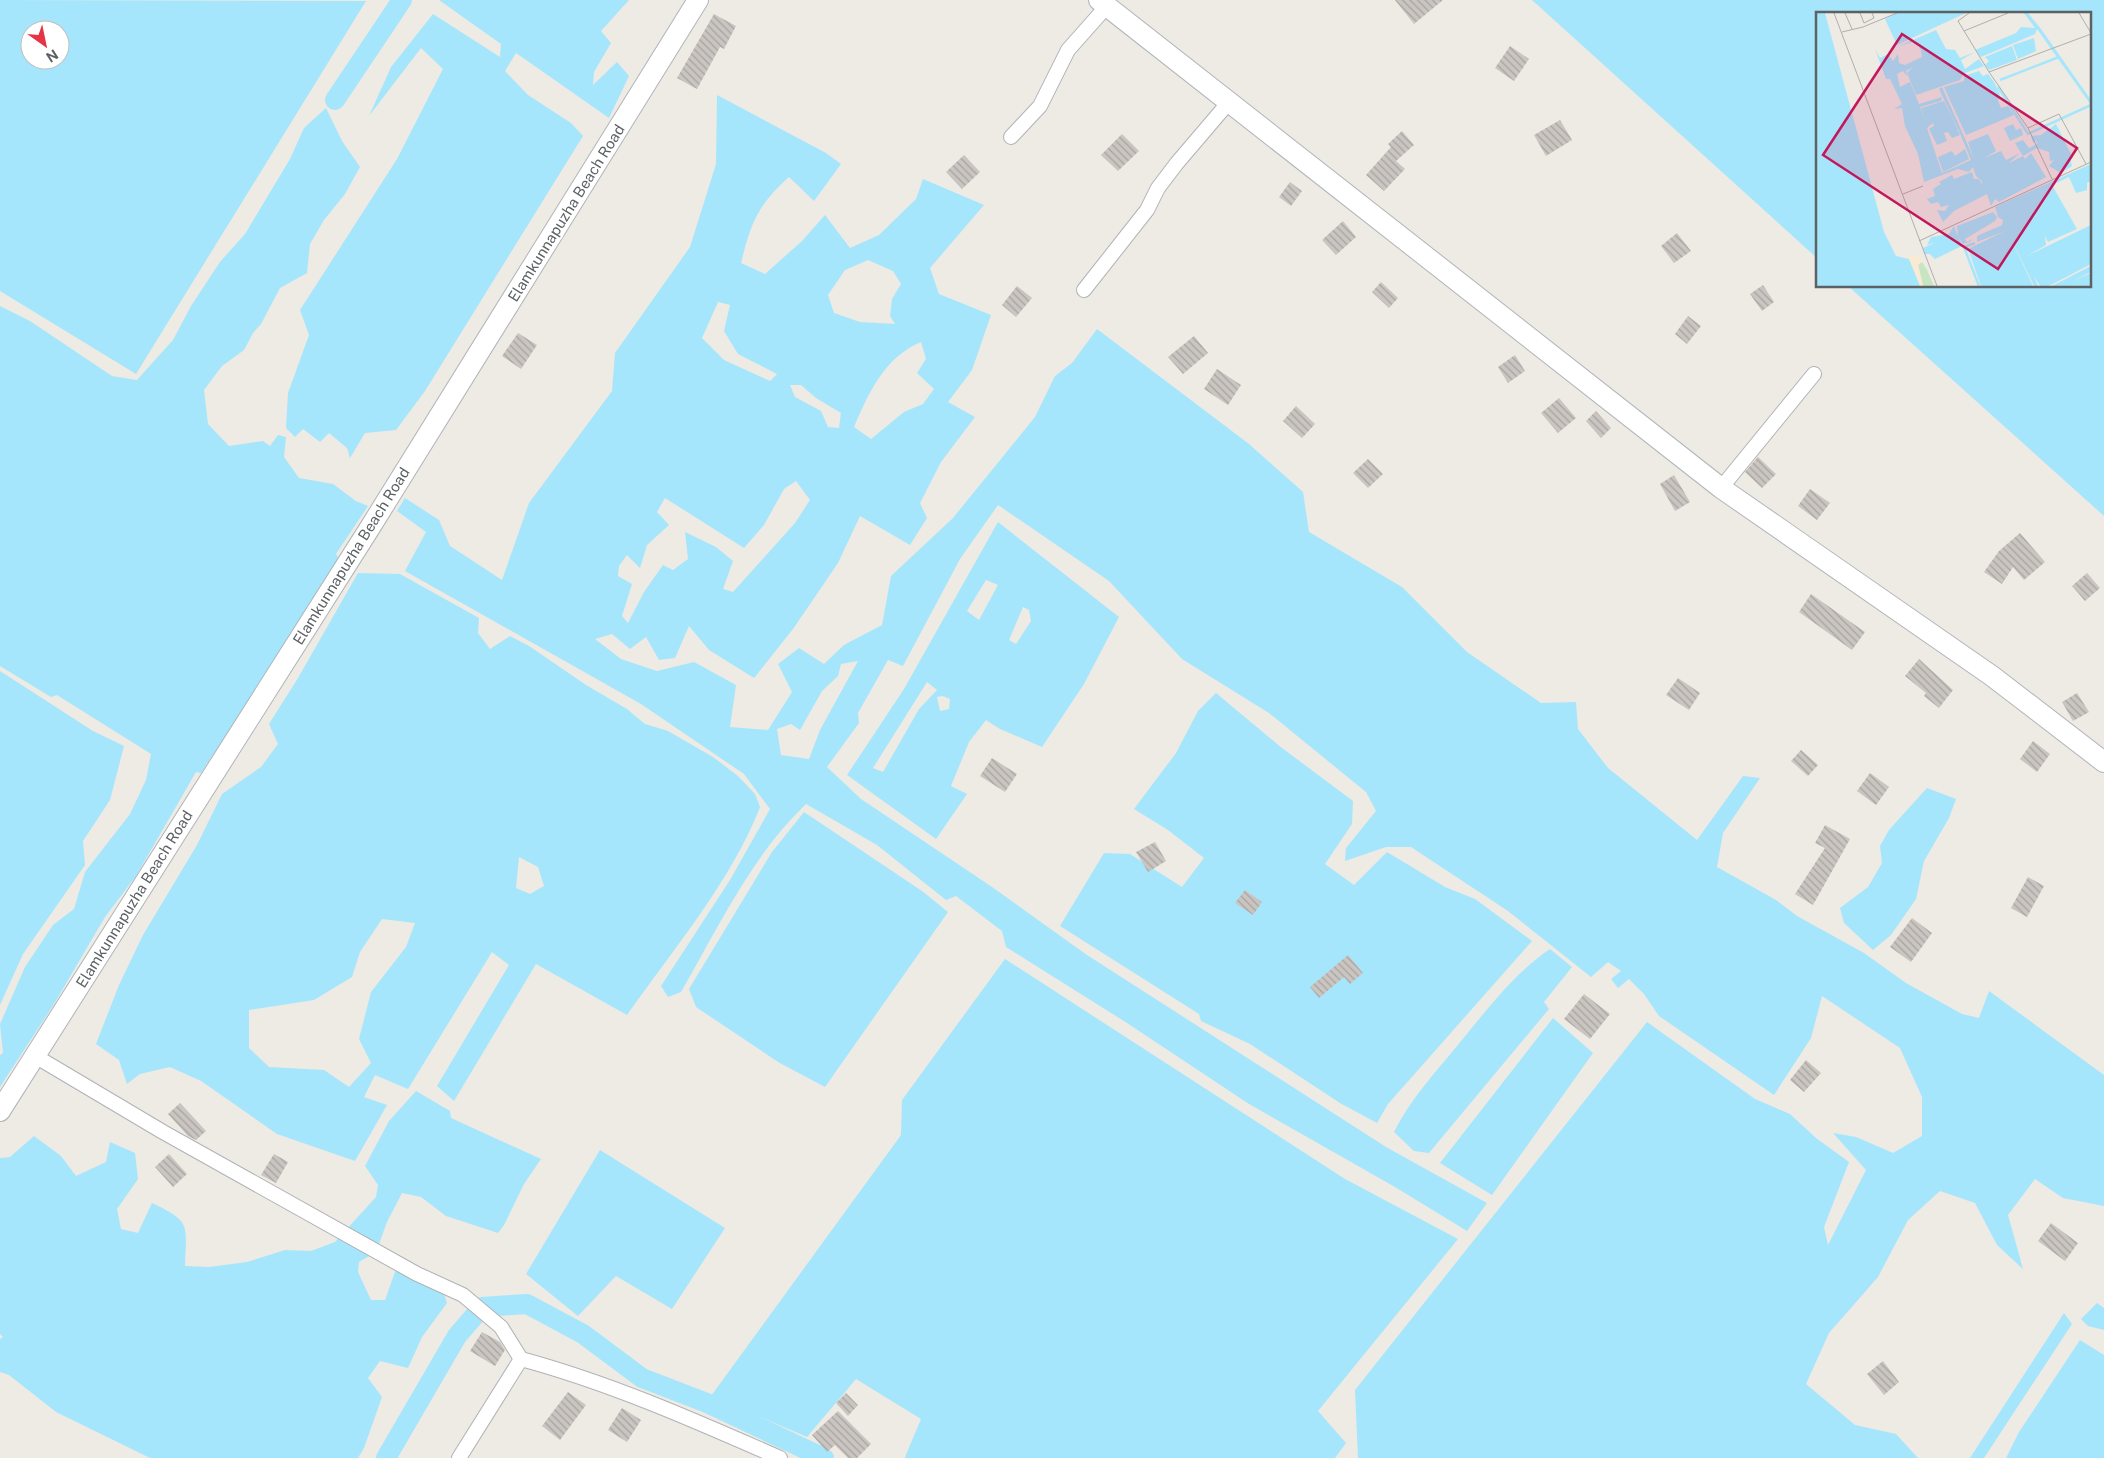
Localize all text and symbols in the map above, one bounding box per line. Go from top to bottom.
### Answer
inset map [1816,12,2092,288]
north arrow [20,20,70,70]
text: N [43,46,61,66]
street label: Elamkunnapuzha Beach Road [504,121,628,305]
street label: Elamkunnapuzha Beach Road [289,464,413,648]
street label: Elamkunnapuzha Beach Road [72,807,196,991]

